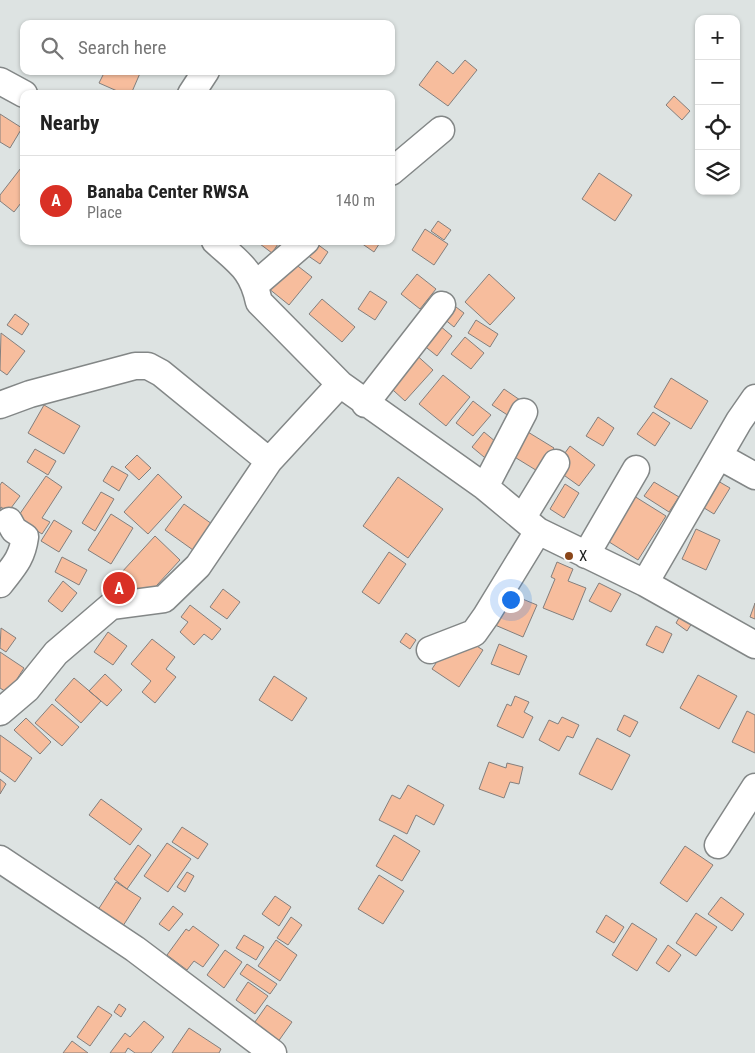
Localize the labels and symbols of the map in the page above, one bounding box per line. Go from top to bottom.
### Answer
place label: X [579,547,587,565]
marker: X [563,550,575,562]
pin: A [103,569,135,607]
your location [498,587,524,613]

